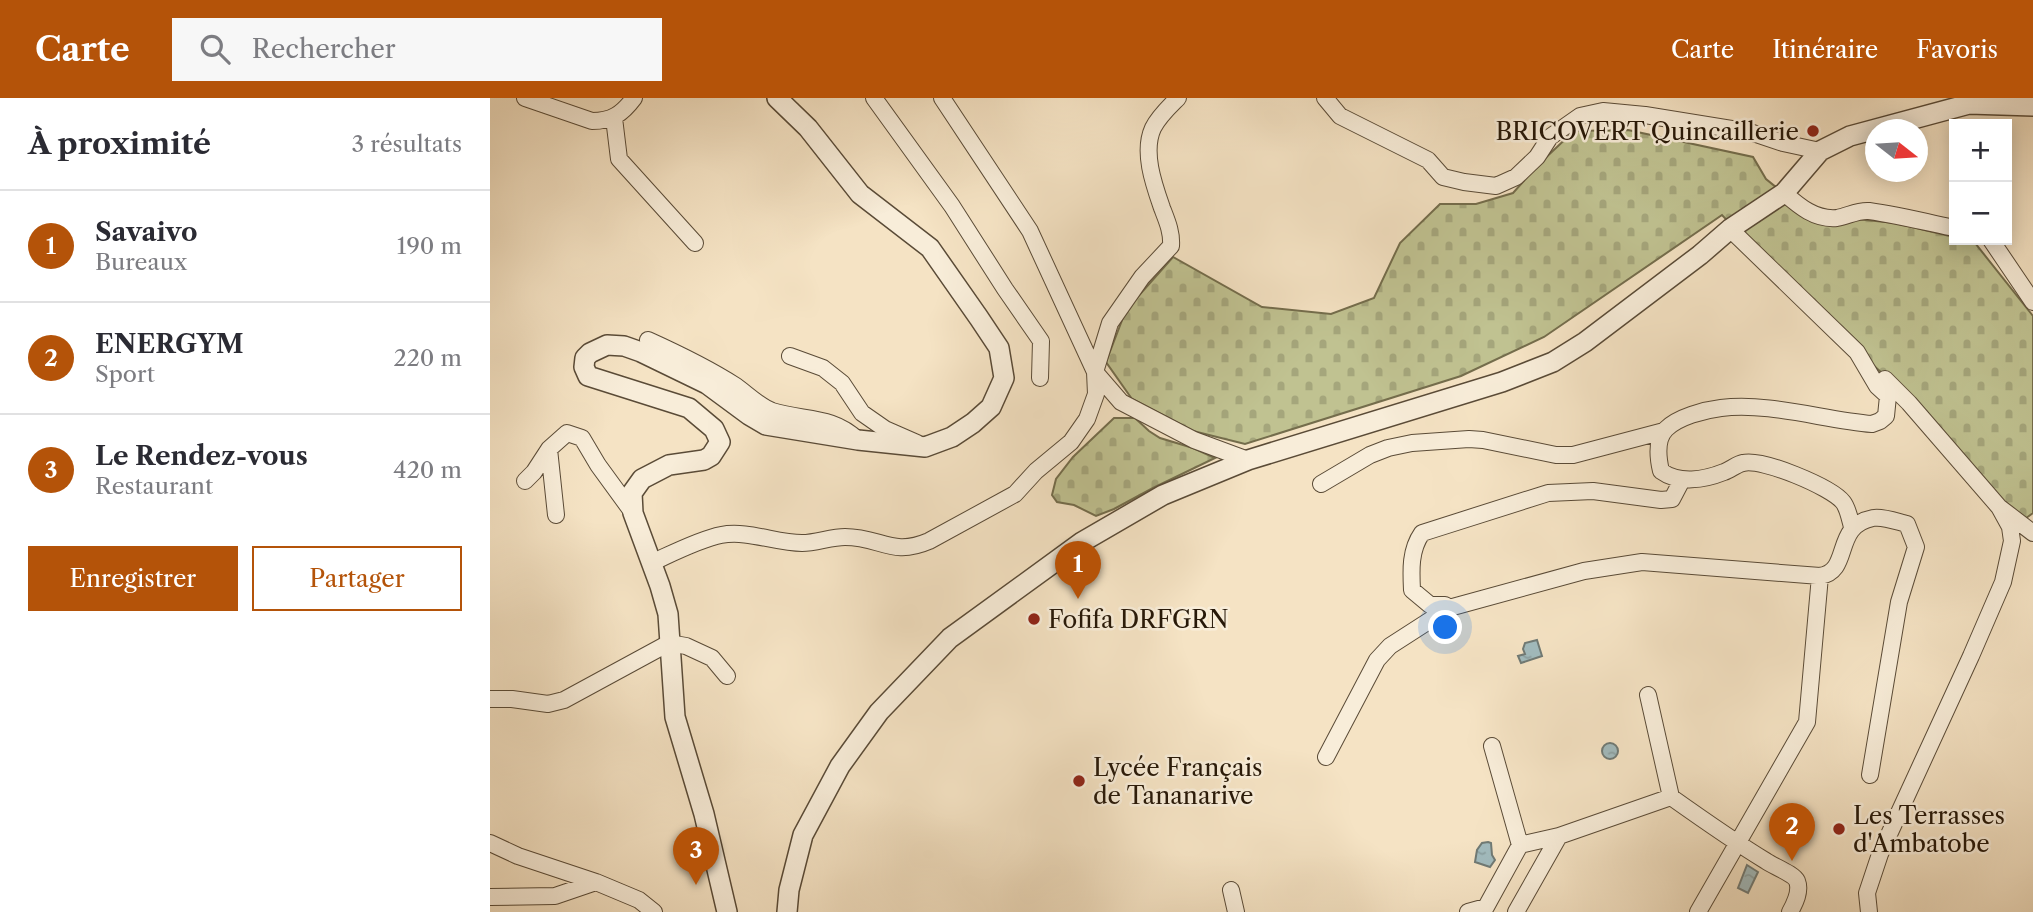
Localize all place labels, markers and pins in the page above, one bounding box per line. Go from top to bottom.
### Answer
place label: BRICOVERT Quincaillerie [1495,117,1799,146]
marker: BRICOVERT Quincaillerie [1805,123,1821,139]
pin: 1 [1055,541,1101,599]
place label: Fofifa DRFGRN [1048,605,1229,634]
marker: Fofifa DRFGRN [1026,611,1042,627]
place label: Lycée Français de Tananarive [1093,753,1263,810]
marker: Lycée Français de Tananarive [1071,773,1087,789]
place label: Les Terrasses d'Ambatobe [1853,801,2005,858]
pin: 2 [1769,803,1815,861]
marker: Les Terrasses d'Ambatobe [1831,821,1847,837]
pin: 3 [673,827,719,885]

